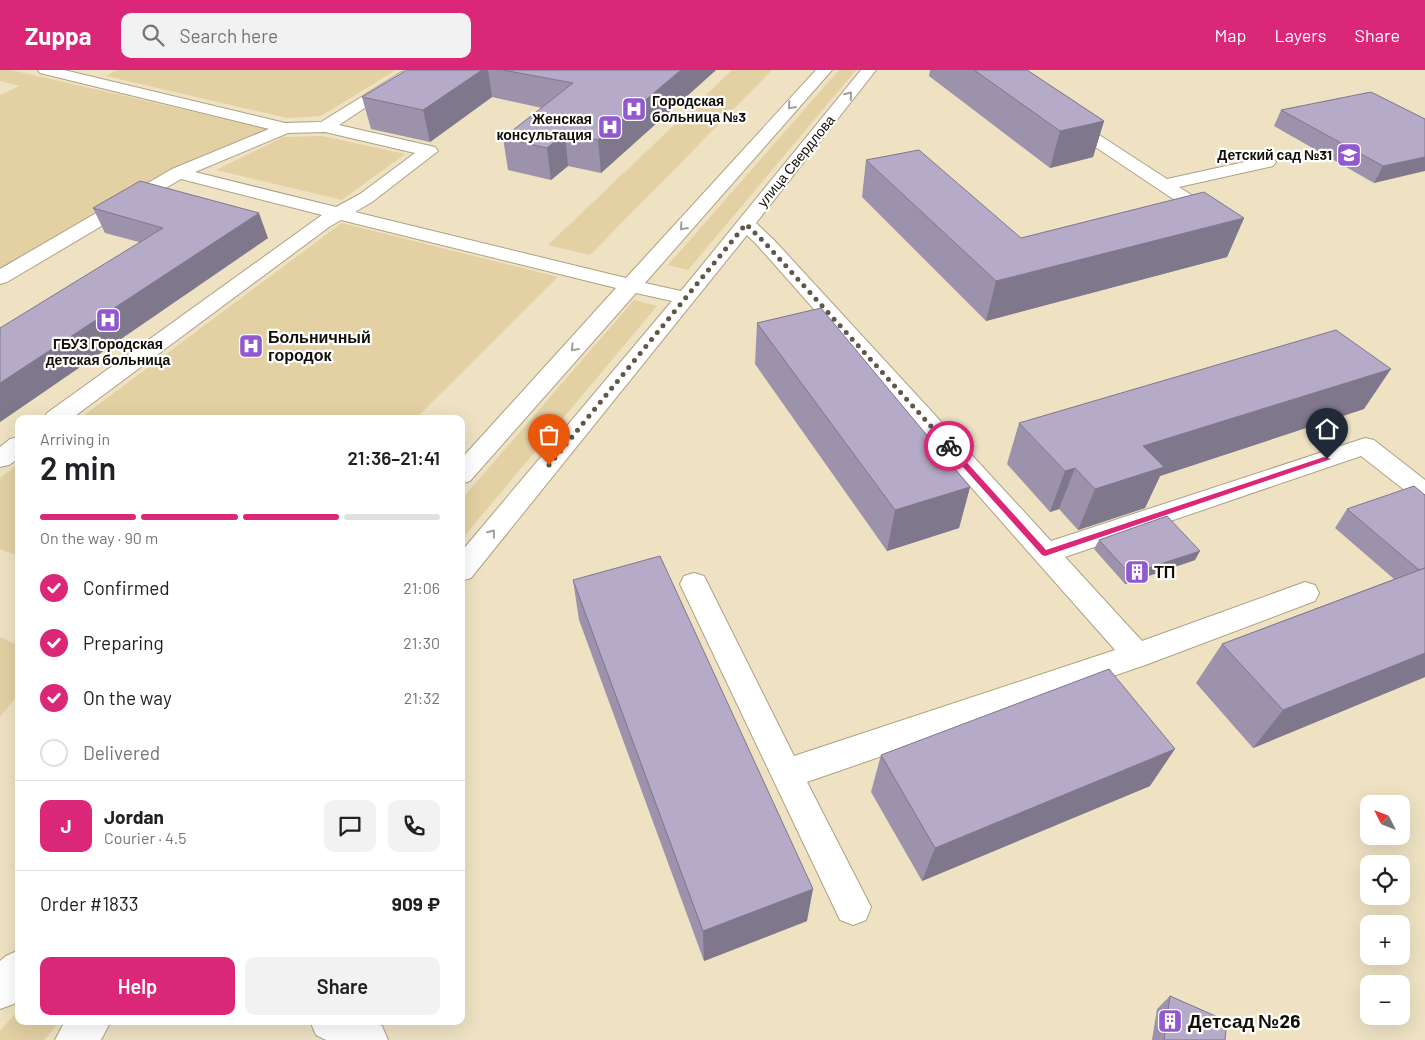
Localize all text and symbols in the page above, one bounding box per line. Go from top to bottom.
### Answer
search box [121,13,471,58]
text: Zuppa [25,21,91,50]
icon: search [139,21,167,49]
text: Search here [179,24,278,47]
text: Map [1214,24,1246,46]
text: Layers [1274,24,1327,46]
text: Share [1355,24,1400,46]
place label: Городская больница №3 [652,92,746,125]
one-way arrow [843,92,852,101]
hospital icon: Городская больница №3 [621,96,647,122]
one-way arrow [788,101,797,110]
place label: Женская консультация [496,110,592,143]
street label: улица Свердлова [753,111,838,210]
hospital icon: Женская консультация [597,114,623,140]
school or university icon: Детский сад №31 [1336,142,1362,168]
place label: Детский сад №31 [1217,146,1332,163]
one-way arrow [680,222,689,231]
hospital icon: ГБУЗ Городская детская больница [95,307,121,333]
place label: Больничный городок [268,327,371,364]
hospital icon: Больничный городок [238,333,264,359]
place label: ГБУЗ Городская детская больница [46,335,171,368]
one-way arrow [571,343,580,352]
pin [1306,408,1348,459]
pin [528,414,570,465]
icon: home [1313,415,1341,443]
icon: bag [535,421,563,449]
courier [924,421,974,471]
text: Arriving in [40,429,110,448]
icon: bike [935,432,963,460]
text: 21:36–21:41 [347,446,440,469]
text: 2 min [40,448,116,486]
text: On the way · 90 m [40,528,158,547]
one-way arrow [487,530,496,539]
building icon: ТП [1124,559,1150,585]
place label: ТП [1154,562,1175,581]
icon: check [40,574,68,602]
text: Confirmed [83,576,170,599]
text: 21:06 [403,578,440,597]
icon: check [40,629,68,657]
text: Preparing [83,631,164,654]
text: 21:30 [403,633,440,652]
icon: check [40,684,68,712]
text: On the way [83,686,172,709]
text: 21:32 [404,688,440,707]
text: Delivered [83,741,160,764]
north arrow [1360,795,1410,845]
map controls [1360,795,1410,1025]
button: chat [324,800,376,852]
button: phone [388,800,440,852]
text: Jordan [104,805,164,828]
text: J [60,814,72,837]
text: Courier · 4.5 [104,828,187,847]
button: locate [1360,855,1410,905]
text: Order #1833 [40,892,139,915]
text: 909 ₽ [392,892,440,915]
button: + [1360,915,1410,965]
button: Help [40,957,235,1015]
button: Share [245,957,440,1015]
button: − [1360,975,1410,1025]
building icon: Детсад №26 [1157,1008,1183,1034]
place label: Детсад №26 [1188,1009,1300,1032]

